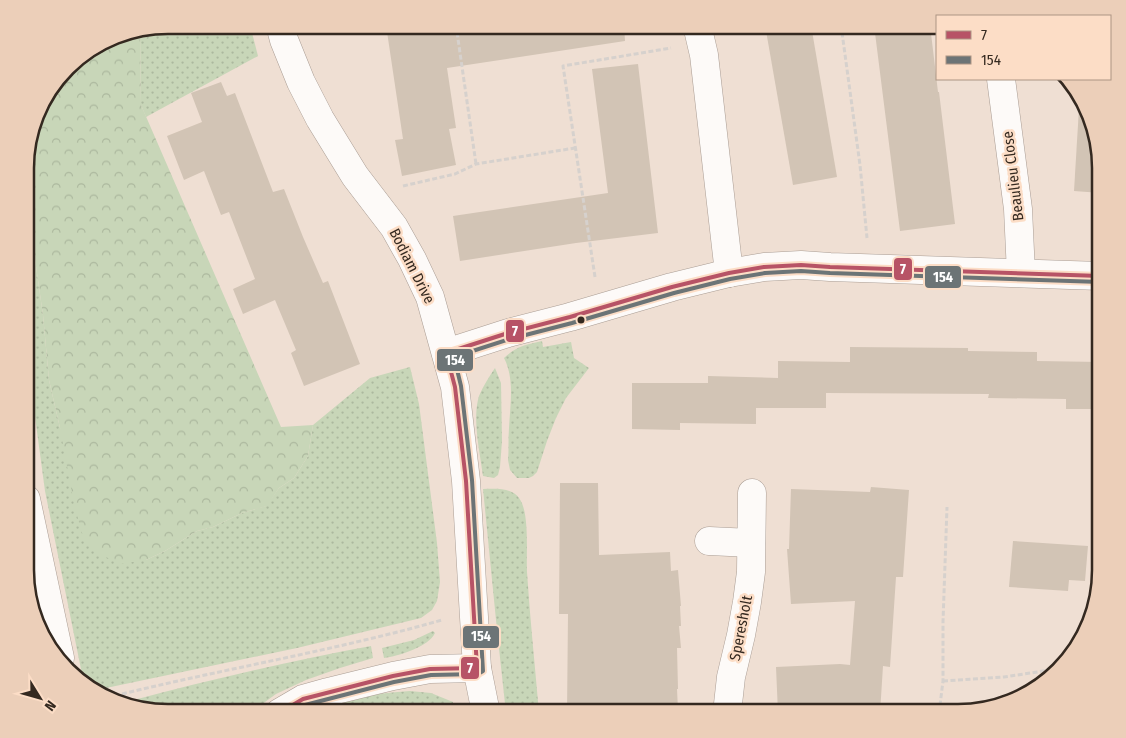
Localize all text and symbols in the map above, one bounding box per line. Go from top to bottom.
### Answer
legend [936,15,1111,80]
text: 7 [981,26,987,44]
text: 154 [981,51,1001,69]
street label: Beaulieu Close [999,130,1027,222]
street label: Bodiam Drive [385,225,439,307]
line badge: 7 [893,257,913,281]
text: 7 [900,261,906,278]
line badge: 154 [924,265,962,289]
text: 154 [933,269,953,286]
unlabelled marker [576,315,586,325]
line badge: 7 [505,319,525,343]
text: 7 [512,323,518,340]
line badge: 154 [436,348,474,372]
text: 154 [445,352,465,369]
street label: Speresholt [726,594,756,662]
line badge: 154 [462,625,500,649]
text: 154 [471,628,491,645]
line badge: 7 [460,656,480,680]
text: 7 [467,660,473,677]
north arrow [15,673,65,723]
text: N [41,697,59,714]

